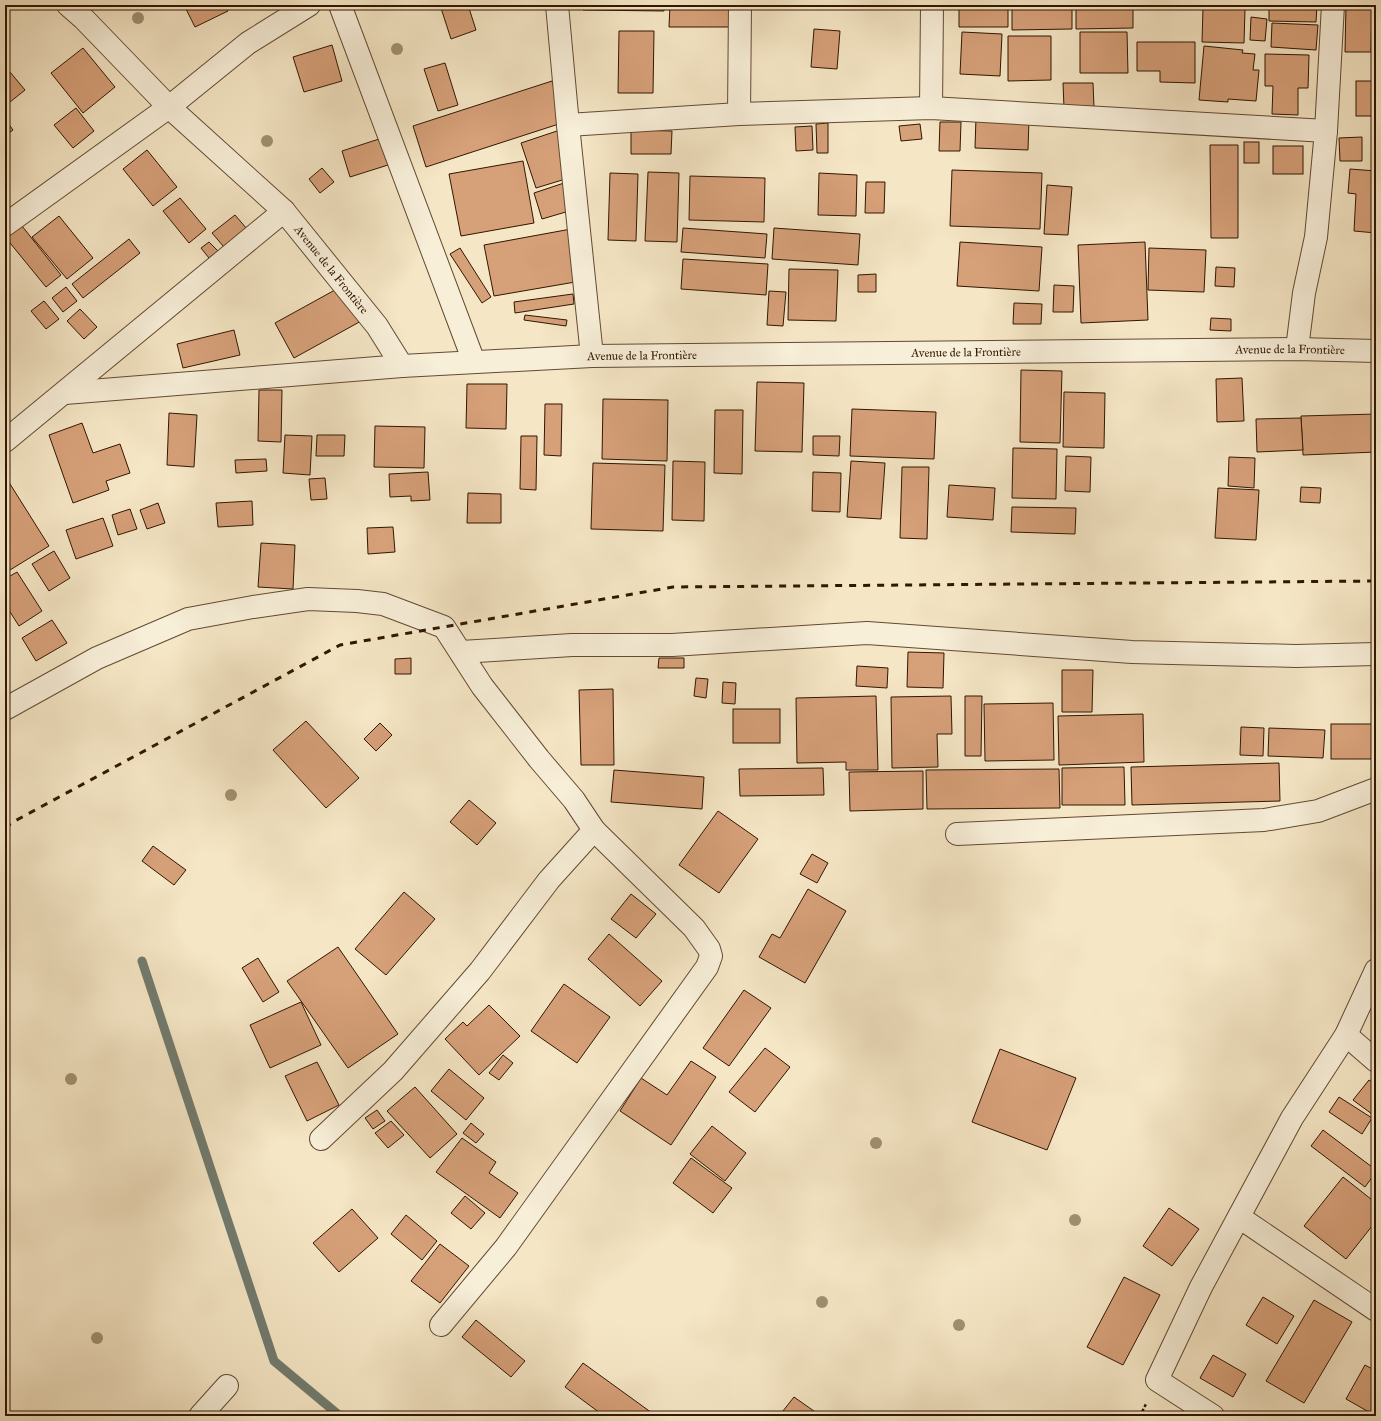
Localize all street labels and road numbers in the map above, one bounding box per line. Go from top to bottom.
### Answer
street label: Avenue de la Frontière [291,222,371,317]
street label: Avenue de la Frontière [1234,342,1345,357]
street label: Avenue de la Frontière [910,345,1021,360]
street label: Avenue de la Frontière [586,348,697,363]

